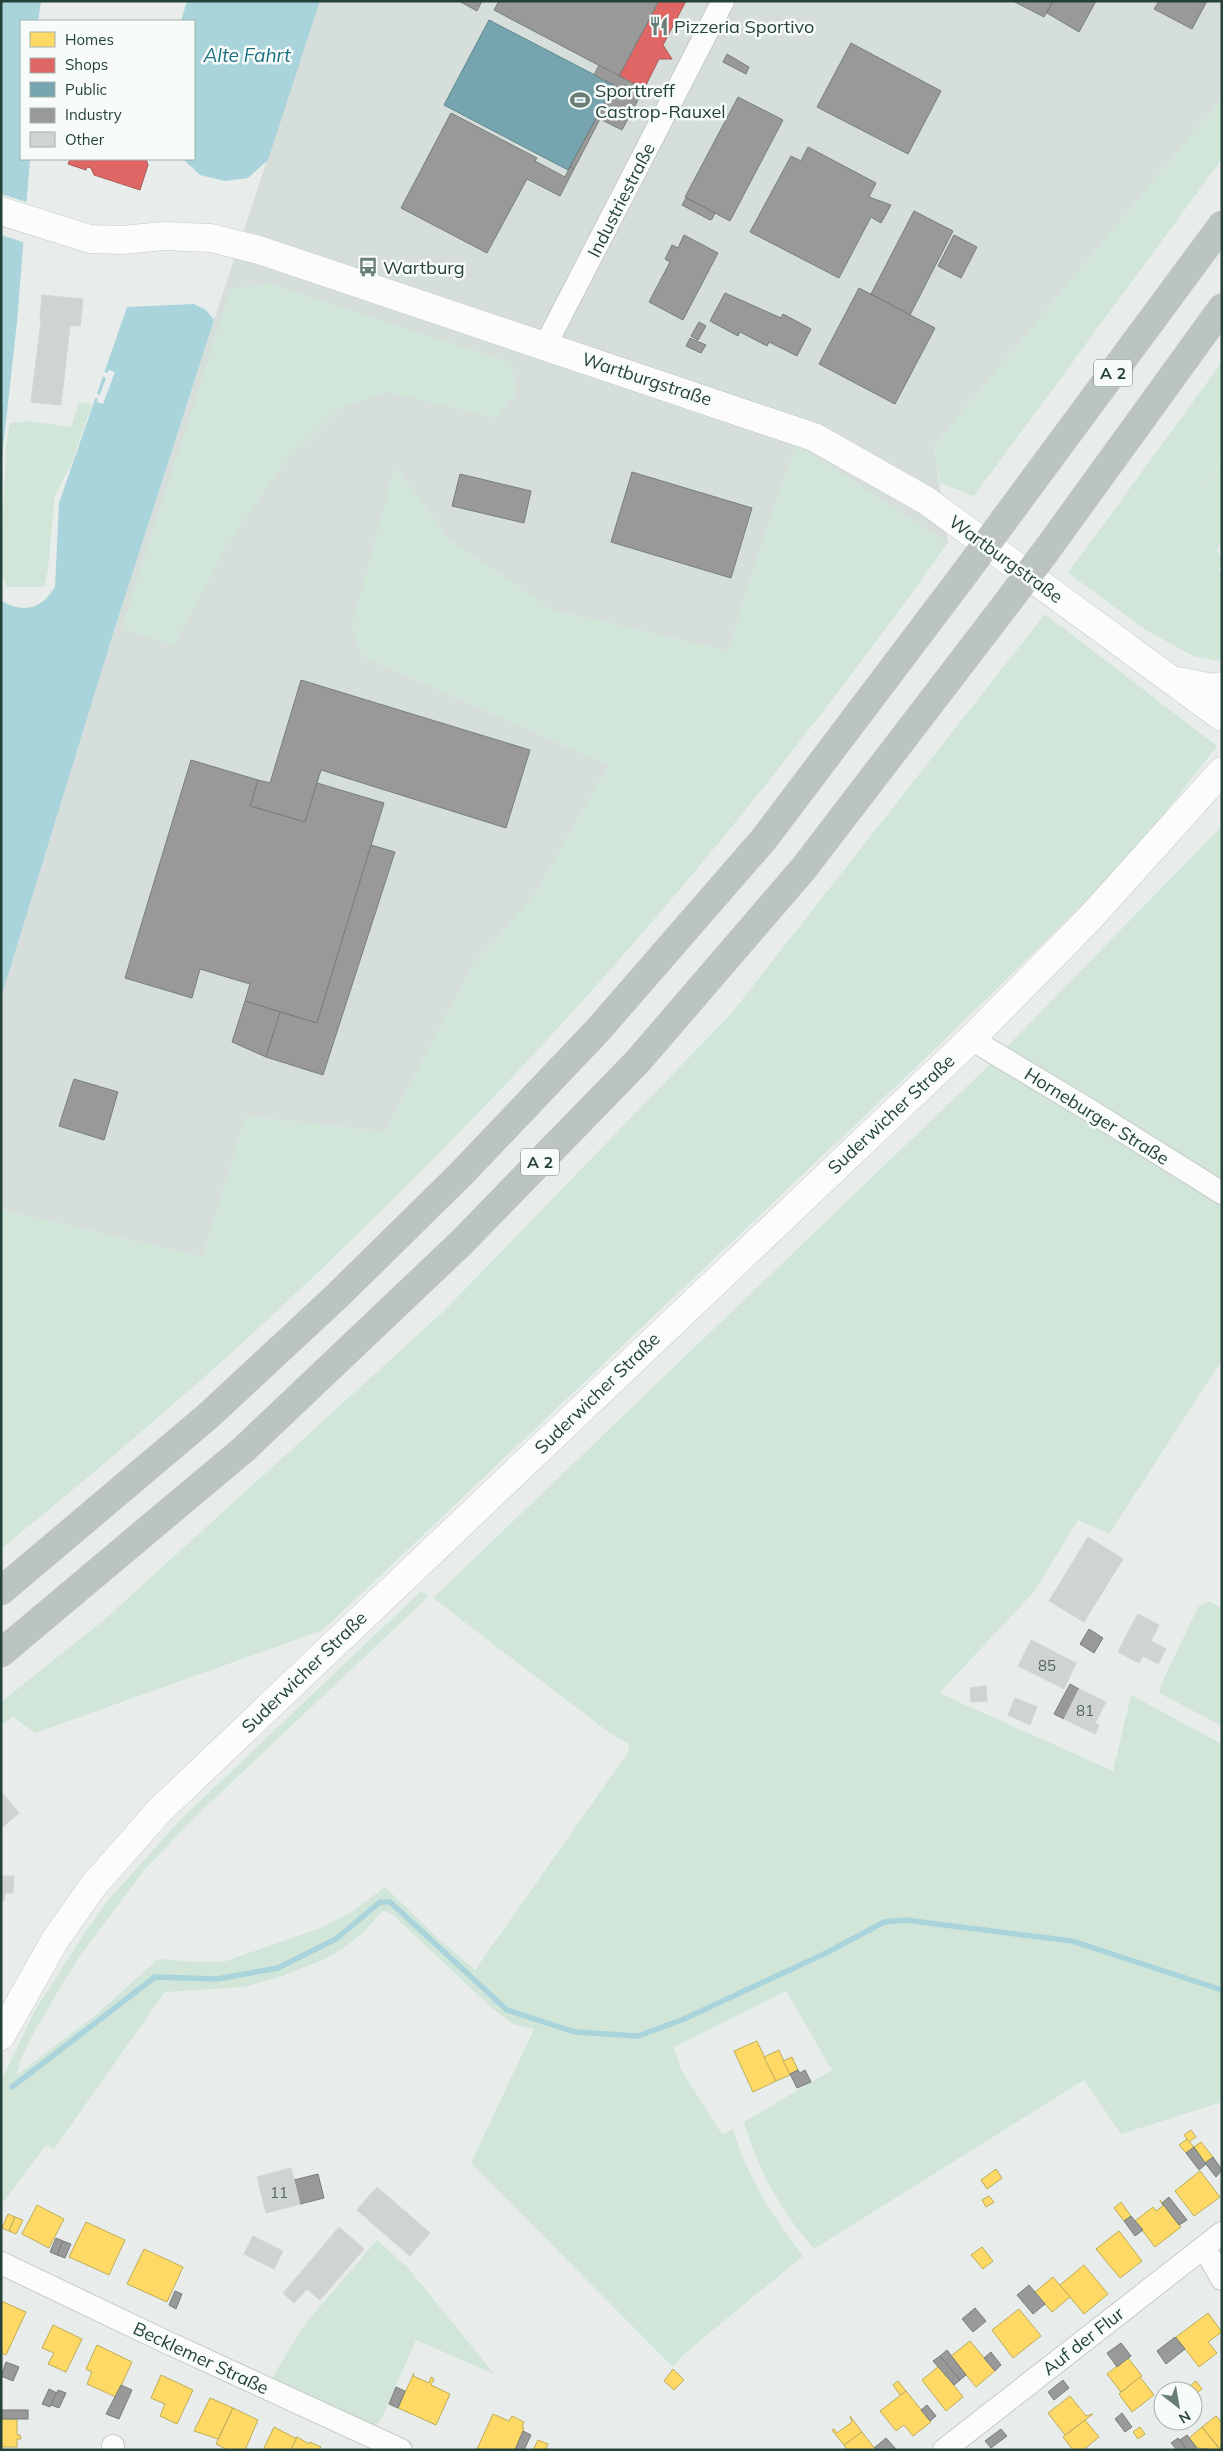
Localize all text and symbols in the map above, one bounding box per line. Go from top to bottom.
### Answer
restaurant icon: Pizzeria Sportivo [648,15,670,37]
place label: Pizzeria Sportivo [674,15,814,38]
legend [20,20,195,160]
text: Homes [65,30,114,49]
water label: Alte Fahrt [202,43,292,67]
text: Shops [65,55,108,74]
place label: Sporttreff Castrop-Rauxel [595,79,726,123]
text: Public [65,80,107,99]
sports icon: Sporttreff Castrop-Rauxel [569,89,591,111]
text: Industry [65,105,122,124]
text: Other [65,130,105,149]
street label: Industriestraße [582,139,660,261]
bus stop icon: Wartburg [357,256,379,278]
place label: Wartburg [383,256,465,279]
street label: Wartburgstraße [579,347,715,411]
road number: A 2 [1094,359,1132,386]
street label: Wartburgstraße [945,510,1067,608]
street label: Suderwicher Straße [823,1049,959,1179]
street label: Horneburger Straße [1020,1062,1174,1170]
road number: A 2 [521,1148,559,1176]
street label: Suderwicher Straße [529,1327,665,1459]
street label: Suderwicher Straße [236,1606,372,1738]
house number: 85 [1038,1656,1056,1675]
house number: 81 [1076,1701,1094,1720]
house number: 11 [270,2183,288,2202]
street label: Auf der Flur [1037,2302,1129,2380]
street label: Becklemer Straße [130,2317,272,2399]
north arrow [1153,2381,1203,2431]
text: N [1176,2407,1194,2428]

